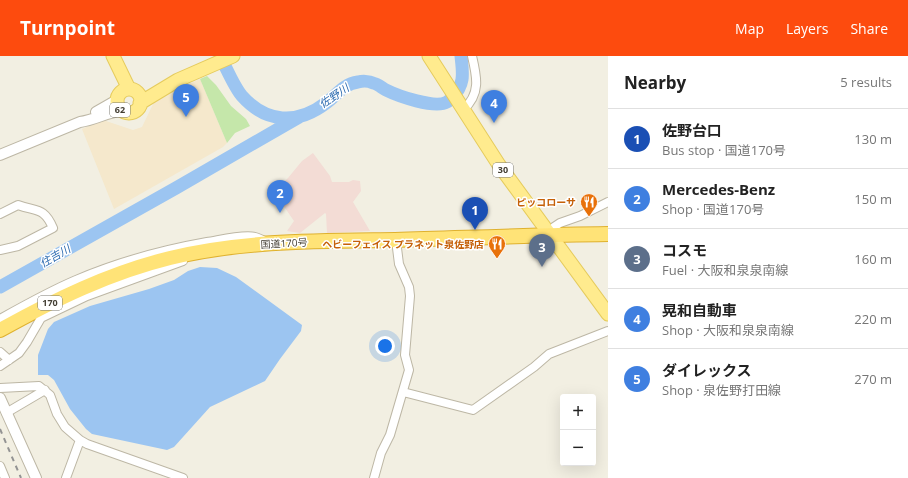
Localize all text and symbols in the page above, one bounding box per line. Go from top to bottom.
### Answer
text: Turnpoint [20,15,115,41]
text: Map [735,19,764,38]
text: Layers [786,19,828,38]
text: Share [850,19,888,38]
text: Nearby [624,71,686,94]
text: 5 results [840,73,892,91]
water label: 佐野川 [316,80,352,111]
pin: 5 [173,84,199,117]
pin: 4 [481,90,507,123]
road number: 62 [110,103,130,117]
text: 佐野台口 [662,120,722,140]
text: 1 [633,130,641,148]
text: 130 m [854,130,892,148]
text: Bus stop · 国道170号 [662,141,786,159]
road number: 30 [493,163,513,177]
text: Mercedes-Benz [662,179,775,199]
pin: 2 [267,180,293,213]
text: 2 [633,190,641,208]
text: 150 m [854,190,892,208]
restaurant icon: ピッコローサ [579,192,599,217]
place label: ピッコローサ [516,195,576,209]
pin: 1 [462,197,488,230]
text: Shop · 国道170号 [662,200,764,218]
restaurant icon: ヘビーフェイス プラネット泉佐野店 [487,234,507,259]
pin: 3 [529,234,555,267]
street label: 国道170号 [260,235,308,251]
place label: ヘビーフェイス プラネット泉佐野店 [322,237,484,251]
water label: 住吉川 [37,240,74,270]
text: コスモ [662,240,707,260]
text: 3 [633,250,641,268]
text: 160 m [854,250,892,268]
text: Fuel · 大阪和泉泉南線 [662,261,788,279]
road number: 170 [38,296,62,310]
text: 晃和自動車 [662,300,737,320]
text: 4 [633,310,641,328]
text: 220 m [854,310,892,328]
text: Shop · 大阪和泉泉南線 [662,321,794,339]
your location [375,336,395,356]
text: ダイレックス [662,360,752,380]
text: 5 [633,370,641,388]
text: 270 m [854,370,892,388]
text: Shop · 泉佐野打田線 [662,381,781,399]
map controls [560,394,596,466]
button: + [560,394,596,430]
button: − [560,430,596,466]

